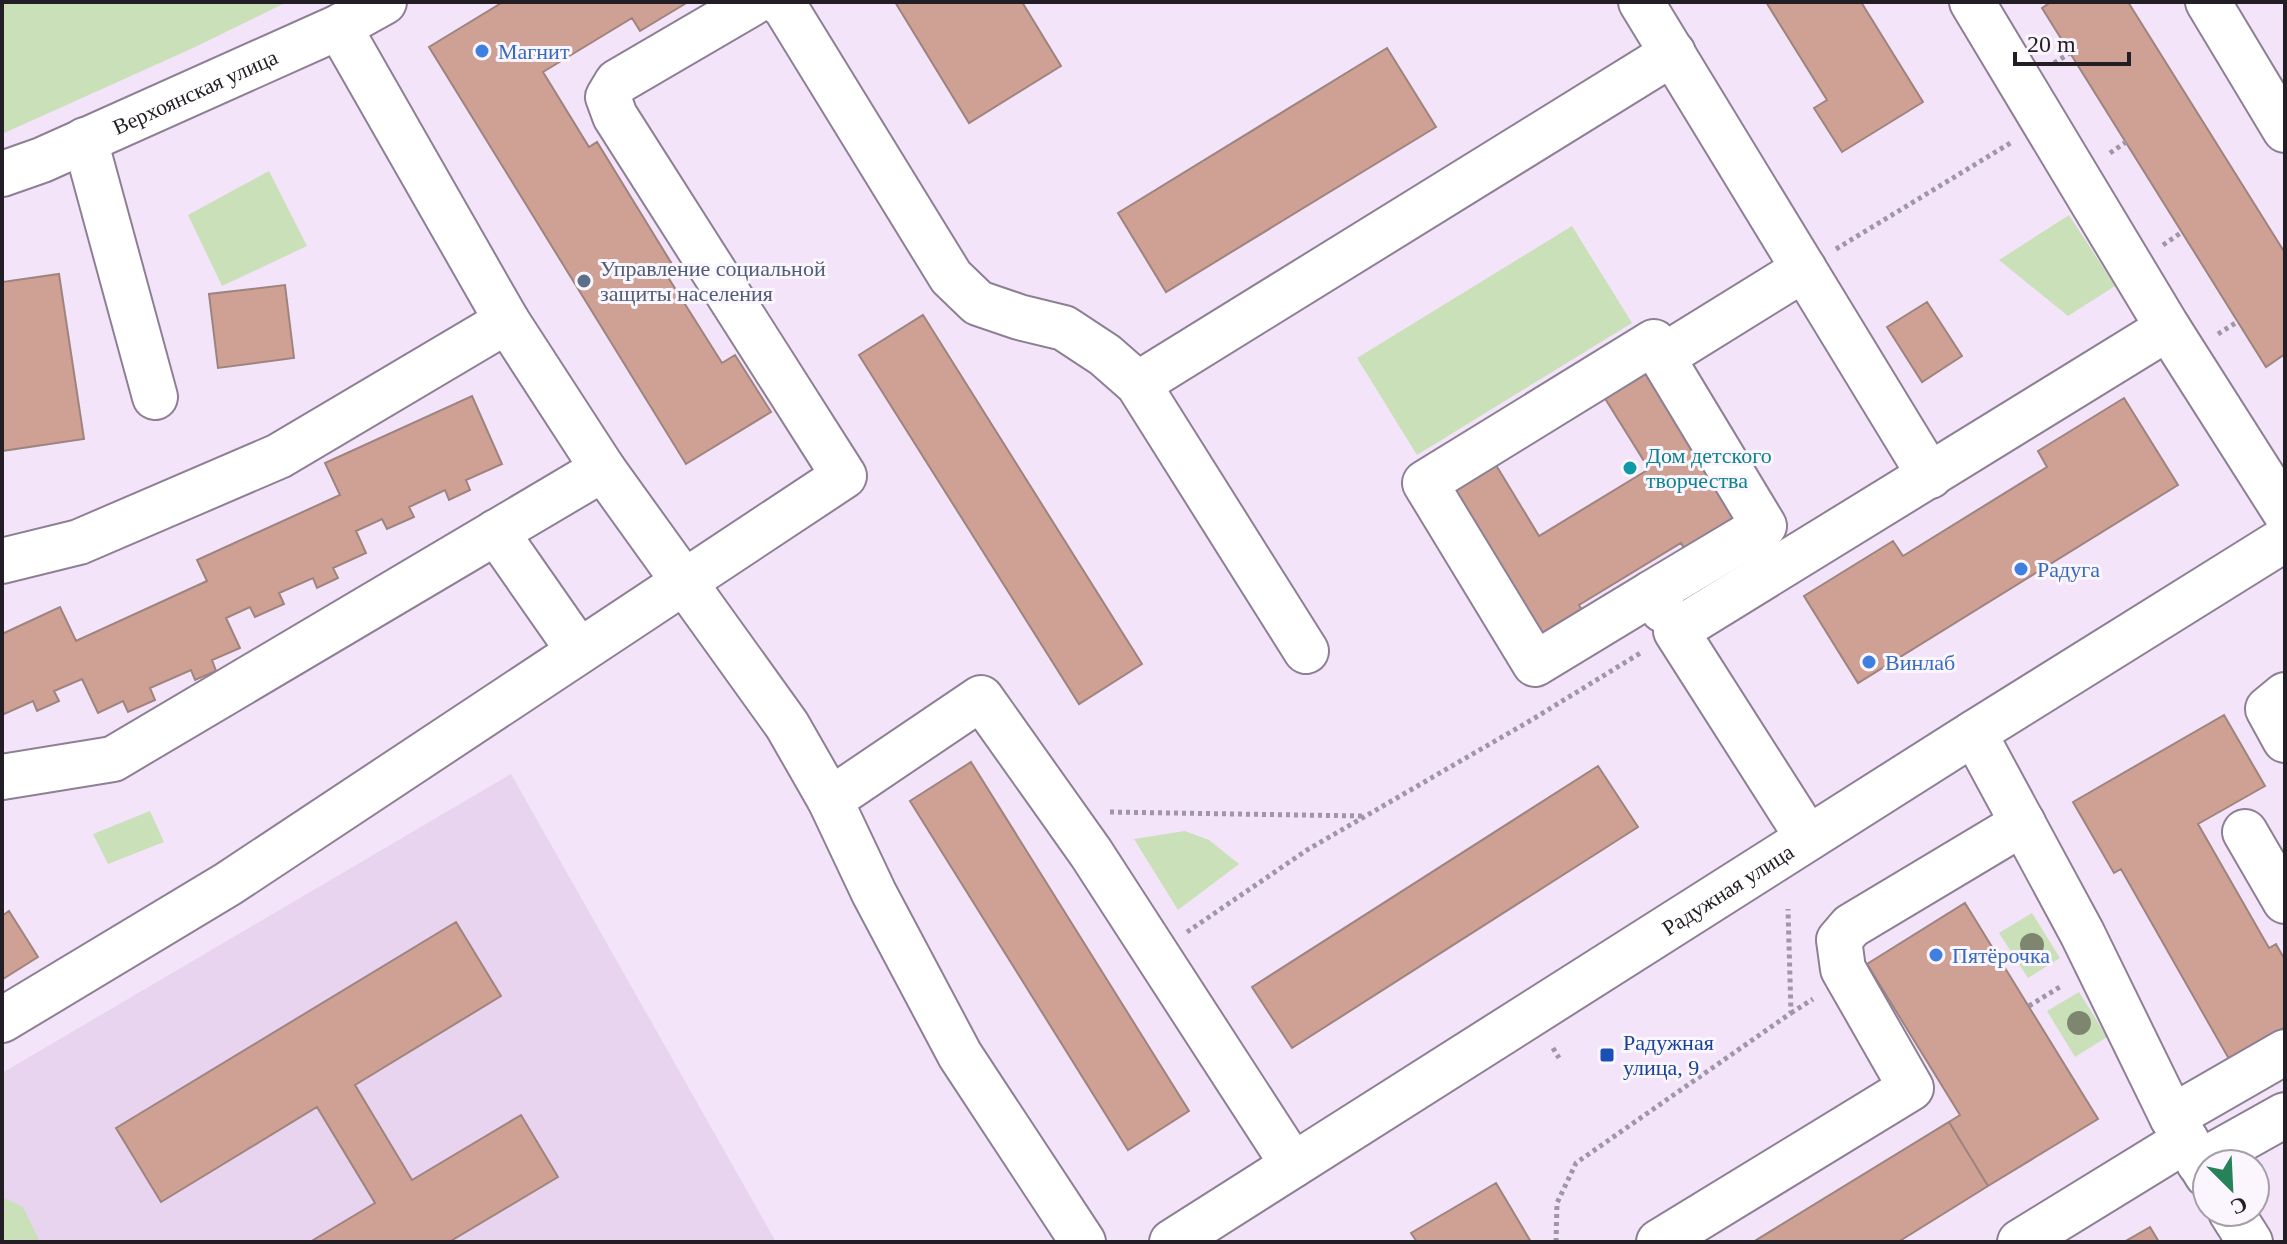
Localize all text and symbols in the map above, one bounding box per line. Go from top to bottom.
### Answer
scale bar [2015,16,2129,66]
text: 20 m [2027,31,2076,57]
place label: Магнит [498,39,570,64]
marker: Магнит [473,42,491,60]
street label: Верхоянская улица [109,44,282,139]
place label: Управление социальной защиты населения [600,256,826,306]
marker: Управление социальной защиты населения [575,272,593,290]
place label: Дом детского творчества [1646,443,1772,493]
marker: Дом детского творчества [1621,459,1639,477]
place label: Радуга [2037,557,2100,582]
marker: Радуга [2012,560,2030,578]
place label: Винлаб [1885,650,1955,675]
marker: Винлаб [1860,653,1878,671]
street label: Радужная улица [1657,838,1798,940]
place label: Пятёрочка [1952,943,2050,968]
marker: Пятёрочка [1927,946,1945,964]
place label: Радужная улица, 9 [1623,1030,1714,1080]
marker: Радужная улица, 9 [1598,1046,1616,1064]
north arrow [2191,1148,2271,1228]
text: С [2227,1191,2251,1220]

